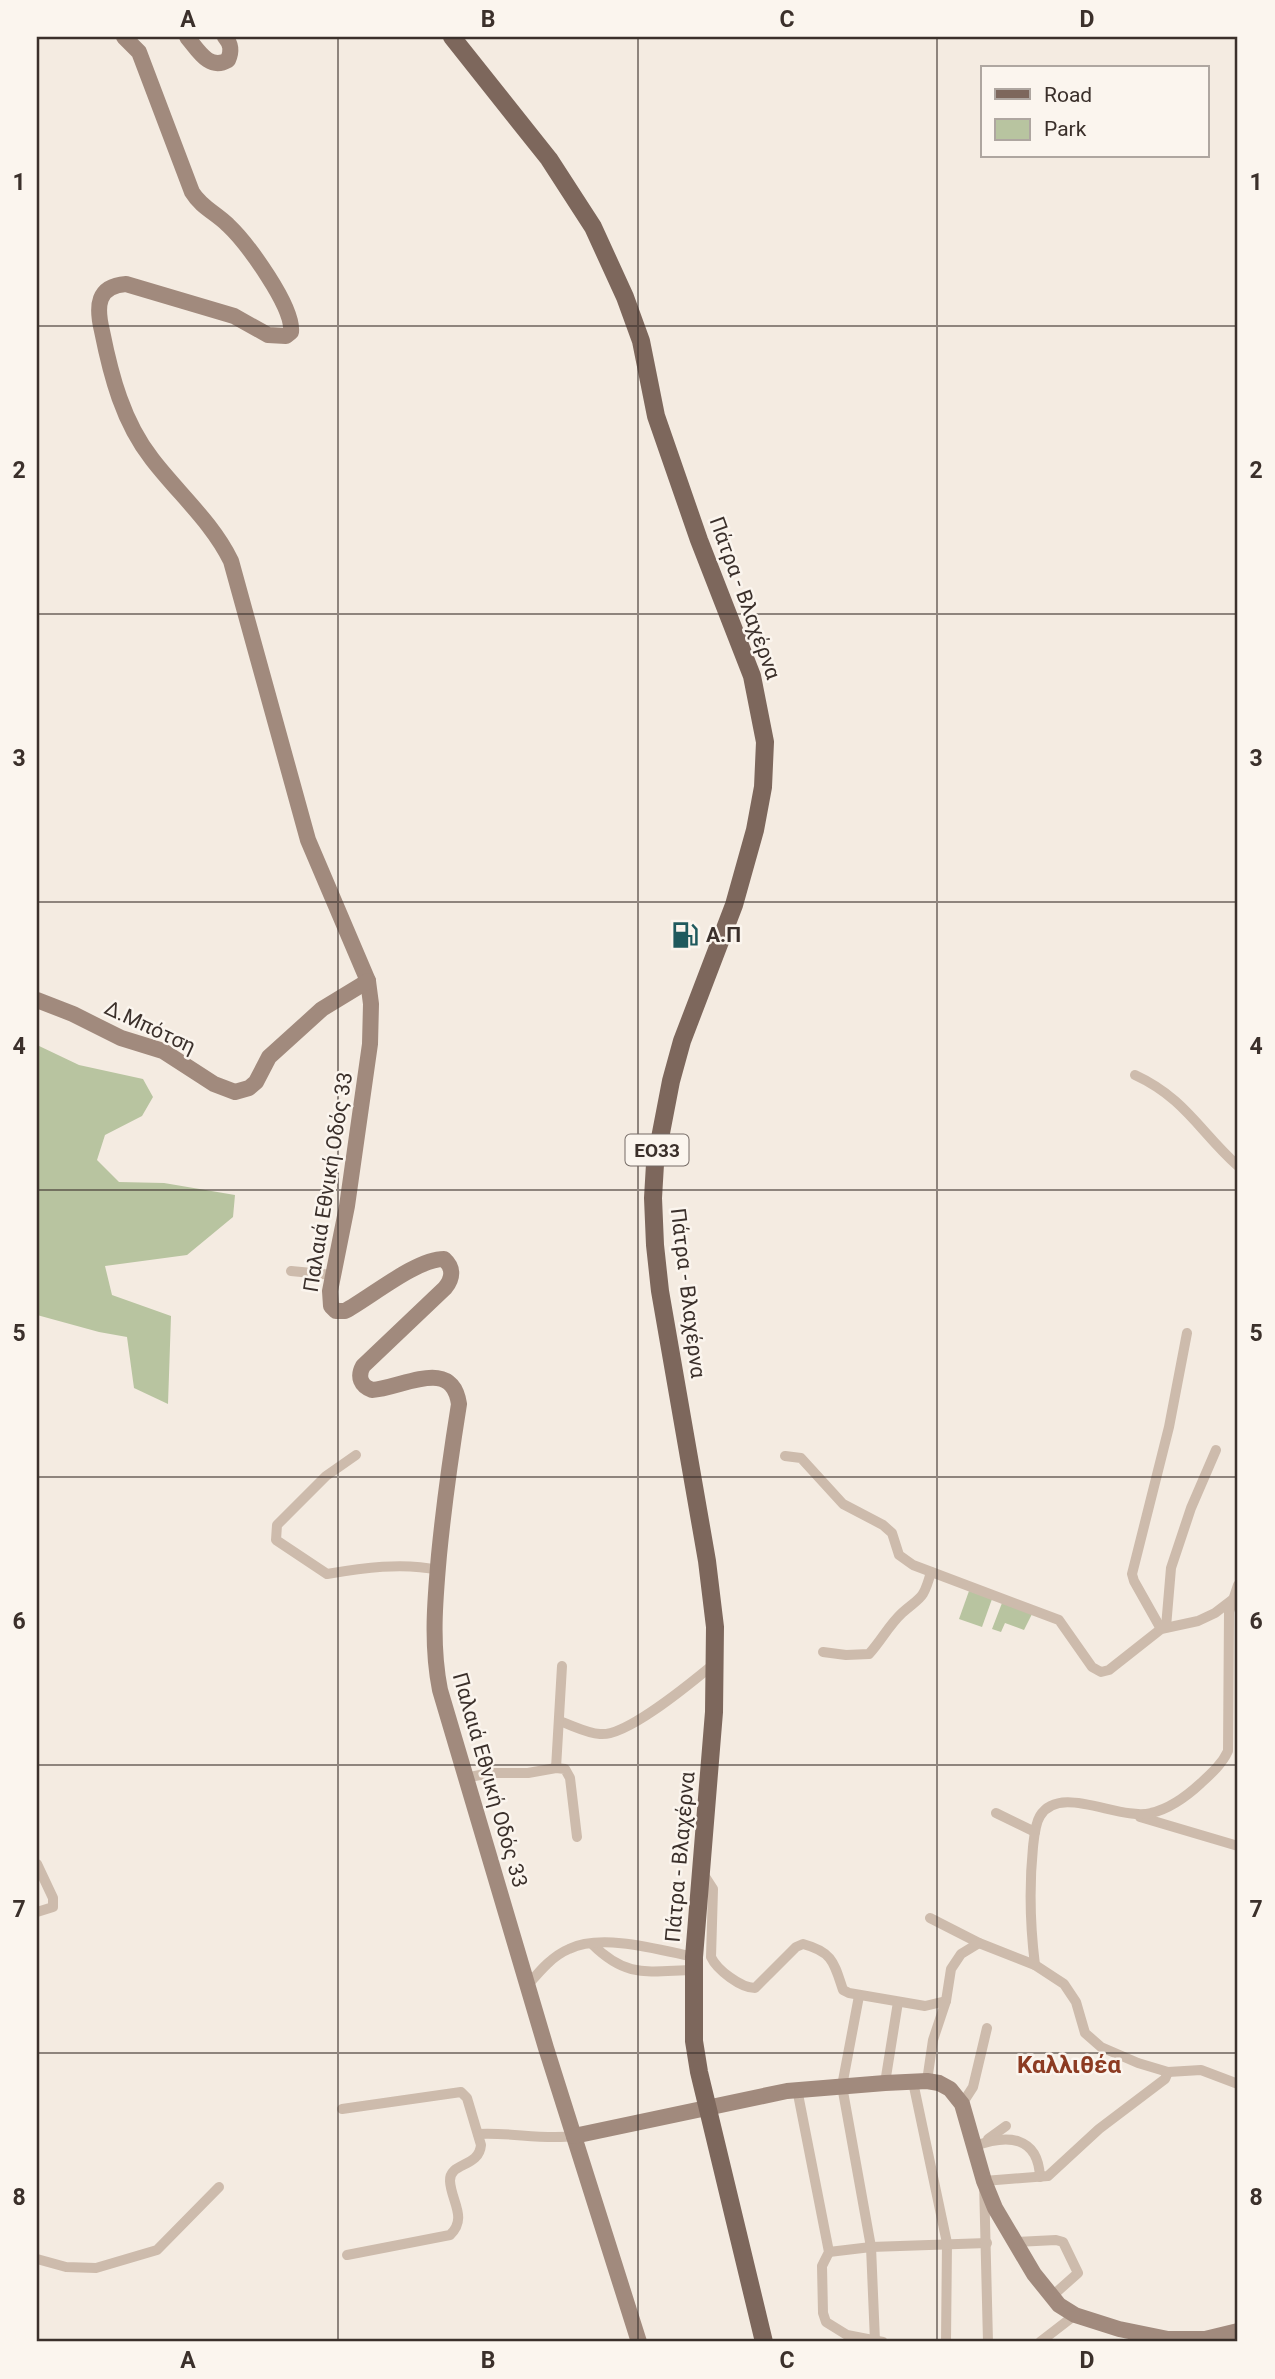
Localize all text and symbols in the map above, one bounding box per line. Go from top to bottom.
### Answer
text: A [180,6,196,33]
text: B [481,6,495,33]
text: C [779,6,795,33]
text: D [1080,6,1094,33]
legend [981,66,1208,158]
text: Road [1044,83,1092,107]
text: Park [1044,117,1087,141]
text: 1 [12,169,26,196]
text: 1 [1249,169,1263,196]
text: 2 [12,457,26,484]
text: 2 [1249,457,1263,484]
street label: Πάτρα - Βλαχέρνα [704,514,786,683]
text: 3 [12,745,26,772]
text: 3 [1249,745,1263,772]
fuel station icon: Α.Π [670,920,700,950]
place label: Α.Π [706,923,741,947]
street label: Δ.Μπότση [101,996,199,1058]
text: 4 [12,1033,26,1060]
text: 4 [1249,1033,1263,1060]
street label: Παλαιά Εθνική Οδός 33 [299,1070,357,1294]
road number: ΕΟ33 [626,1134,688,1166]
street label: Πάτρα - Βλαχέρνα [666,1207,710,1379]
text: 5 [12,1320,26,1347]
text: 5 [1249,1320,1263,1347]
text: 6 [12,1608,26,1635]
text: 6 [1249,1608,1263,1635]
street label: Παλαιά Εθνική Οδός 33 [448,1670,532,1890]
street label: Πάτρα - Βλαχέρνα [661,1771,699,1943]
text: 7 [12,1896,26,1923]
text: 7 [1249,1896,1263,1923]
district label: Καλλιθέα [1017,2051,1121,2079]
text: 8 [12,2184,26,2211]
text: 8 [1249,2184,1263,2211]
text: A [180,2347,196,2374]
text: B [481,2347,495,2374]
text: C [779,2347,795,2374]
text: D [1080,2347,1094,2374]

